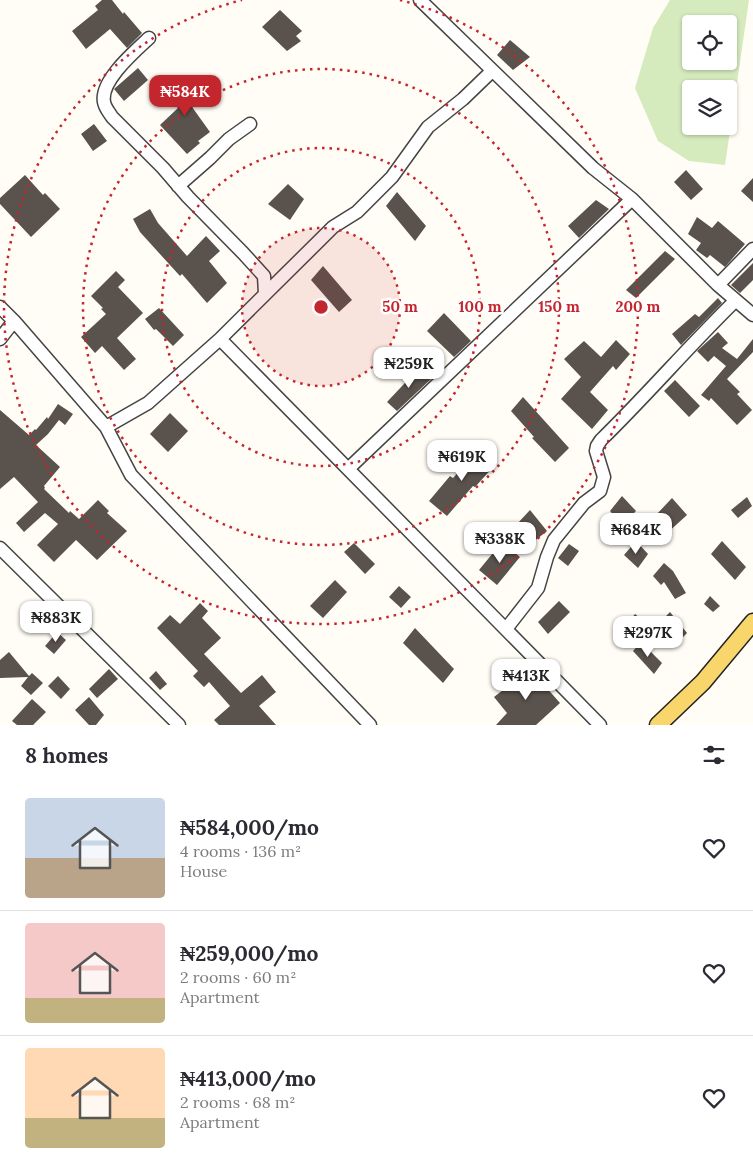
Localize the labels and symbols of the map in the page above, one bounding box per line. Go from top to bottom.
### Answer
pin: ₦584K [150,74,220,117]
text: 50 m [382,297,418,316]
text: 100 m [459,297,502,316]
text: 150 m [538,297,580,316]
text: 200 m [616,297,661,316]
centre of rings [312,298,330,316]
pin: ₦259K [374,346,444,389]
pin: ₦619K [427,440,497,482]
pin: ₦684K [601,512,671,555]
pin: ₦338K [465,522,535,564]
pin: ₦883K [21,600,91,643]
pin: ₦297K [613,616,683,658]
pin: ₦413K [491,658,561,701]

